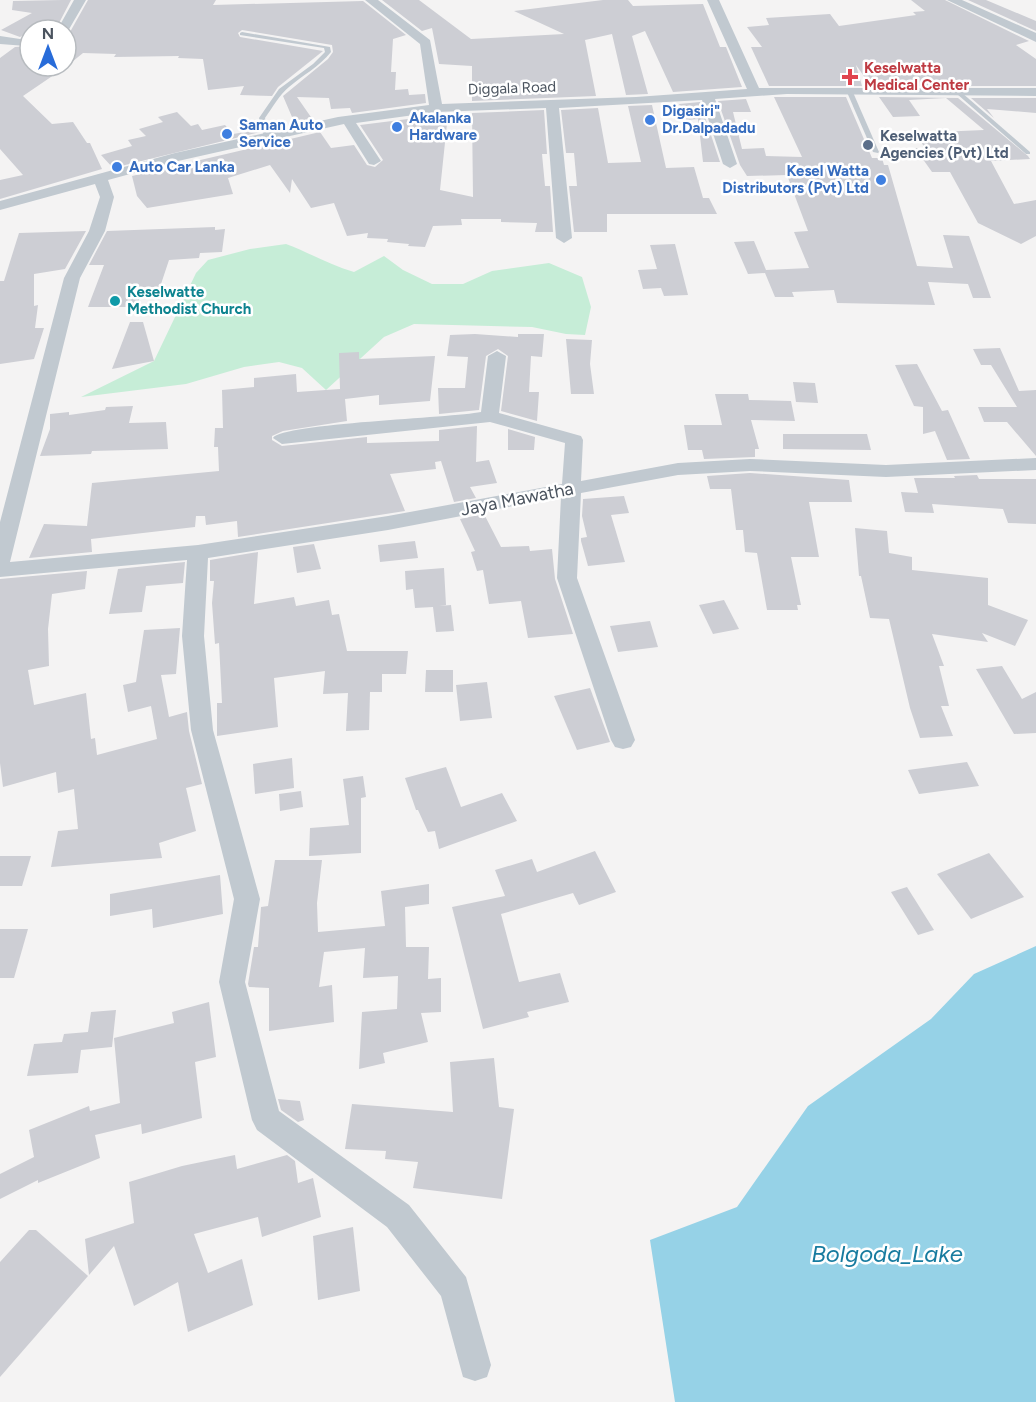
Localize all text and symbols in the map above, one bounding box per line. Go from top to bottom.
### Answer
north arrow [18,18,78,78]
text: N [42,24,54,43]
place label: Keselwatta Medical Center [864,59,969,94]
marker: Keselwatta Medical Center [841,68,859,86]
street label: Diggala Road [468,77,556,99]
place label: Digasiri" Dr.Dalpadadu [662,102,755,137]
place label: Akalanka Hardware [409,109,478,144]
marker: Digasiri" Dr.Dalpadadu [643,113,657,127]
place label: Saman Auto Service [239,116,323,151]
marker: Akalanka Hardware [390,120,404,134]
marker: Saman Auto Service [220,127,234,141]
place label: Keselwatta Agencies (Pvt) Ltd [880,127,1009,162]
marker: Keselwatta Agencies (Pvt) Ltd [861,138,875,152]
place label: Auto Car Lanka [129,158,235,176]
marker: Auto Car Lanka [110,160,124,174]
place label: Kesel Watta Distributors (Pvt) Ltd [722,162,869,197]
marker: Kesel Watta Distributors (Pvt) Ltd [874,173,888,187]
place label: Keselwatte Methodist Church [127,283,251,318]
marker: Keselwatte Methodist Church [108,294,122,308]
street label: Jaya Mawatha [459,477,575,521]
water label: Bolgoda_Lake [811,1239,963,1268]

